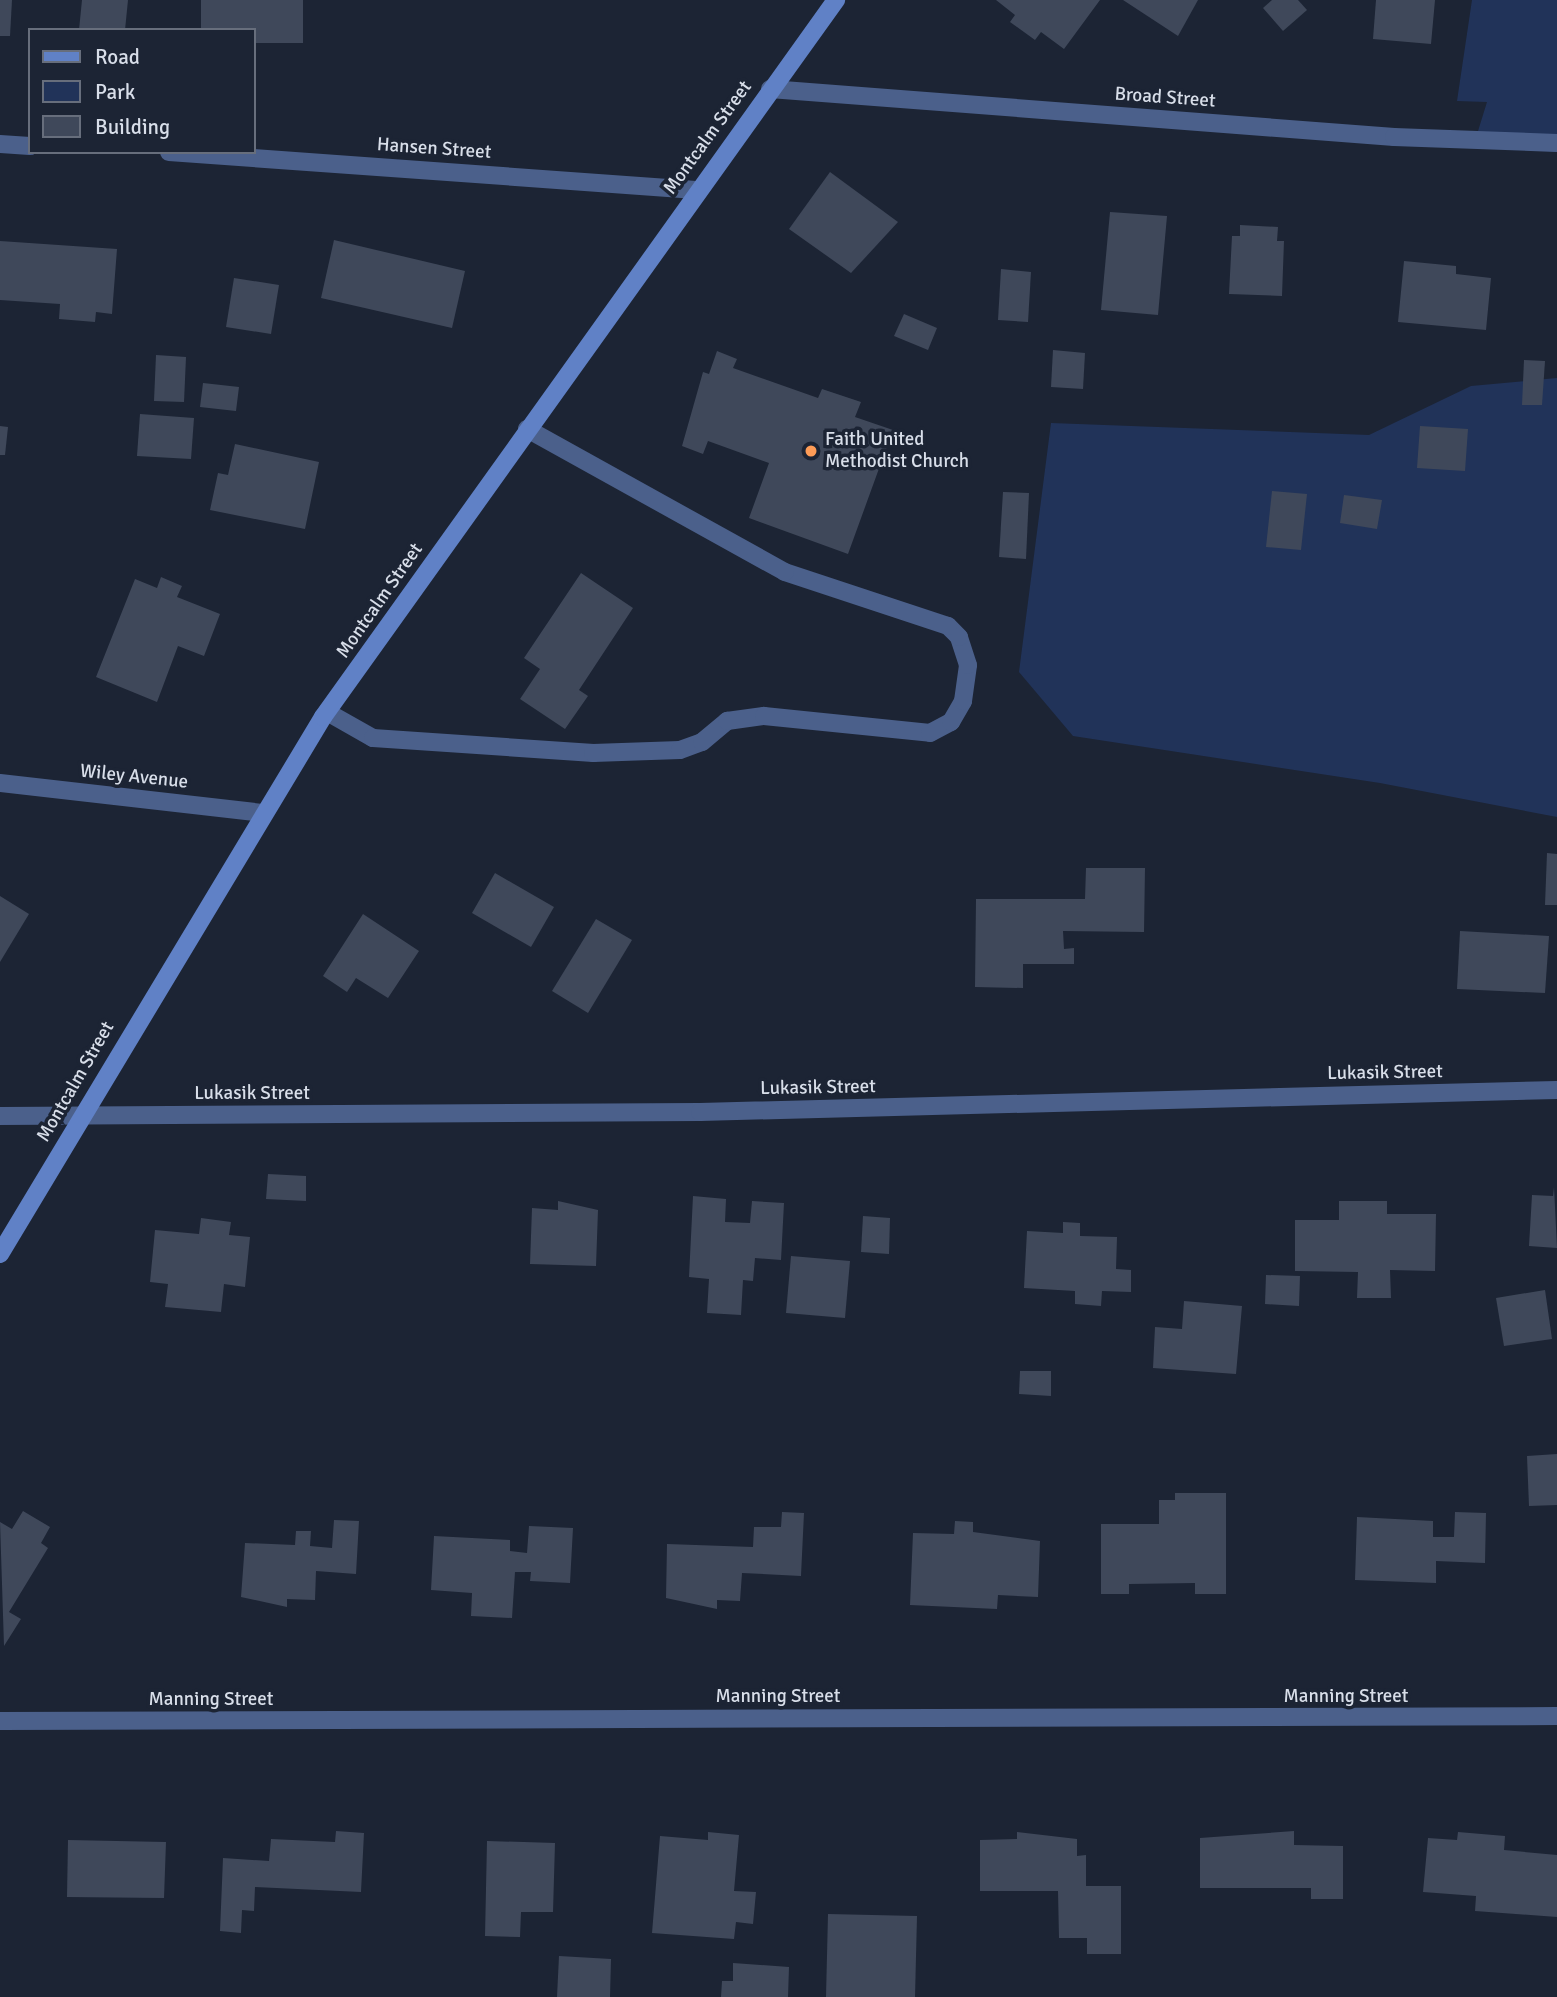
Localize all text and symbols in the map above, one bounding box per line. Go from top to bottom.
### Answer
legend [28,28,256,154]
text: Road [95,44,140,70]
street label: Montcalm Street [659,77,757,199]
text: Park [95,79,135,105]
street label: Broad Street [1114,83,1216,113]
text: Building [95,114,170,140]
street label: Hansen Street [376,134,492,164]
place label: Faith United Methodist Church [825,429,969,473]
marker: Faith United Methodist Church [803,443,819,459]
street label: Montcalm Street [332,539,428,663]
street label: Wiley Avenue [79,760,189,794]
street label: Montcalm Street [32,1018,120,1146]
street label: Lukasik Street [1327,1061,1443,1085]
street label: Lukasik Street [760,1076,876,1100]
street label: Lukasik Street [194,1083,310,1105]
street label: Manning Street [716,1686,840,1708]
street label: Manning Street [1284,1686,1408,1708]
street label: Manning Street [149,1689,273,1711]

